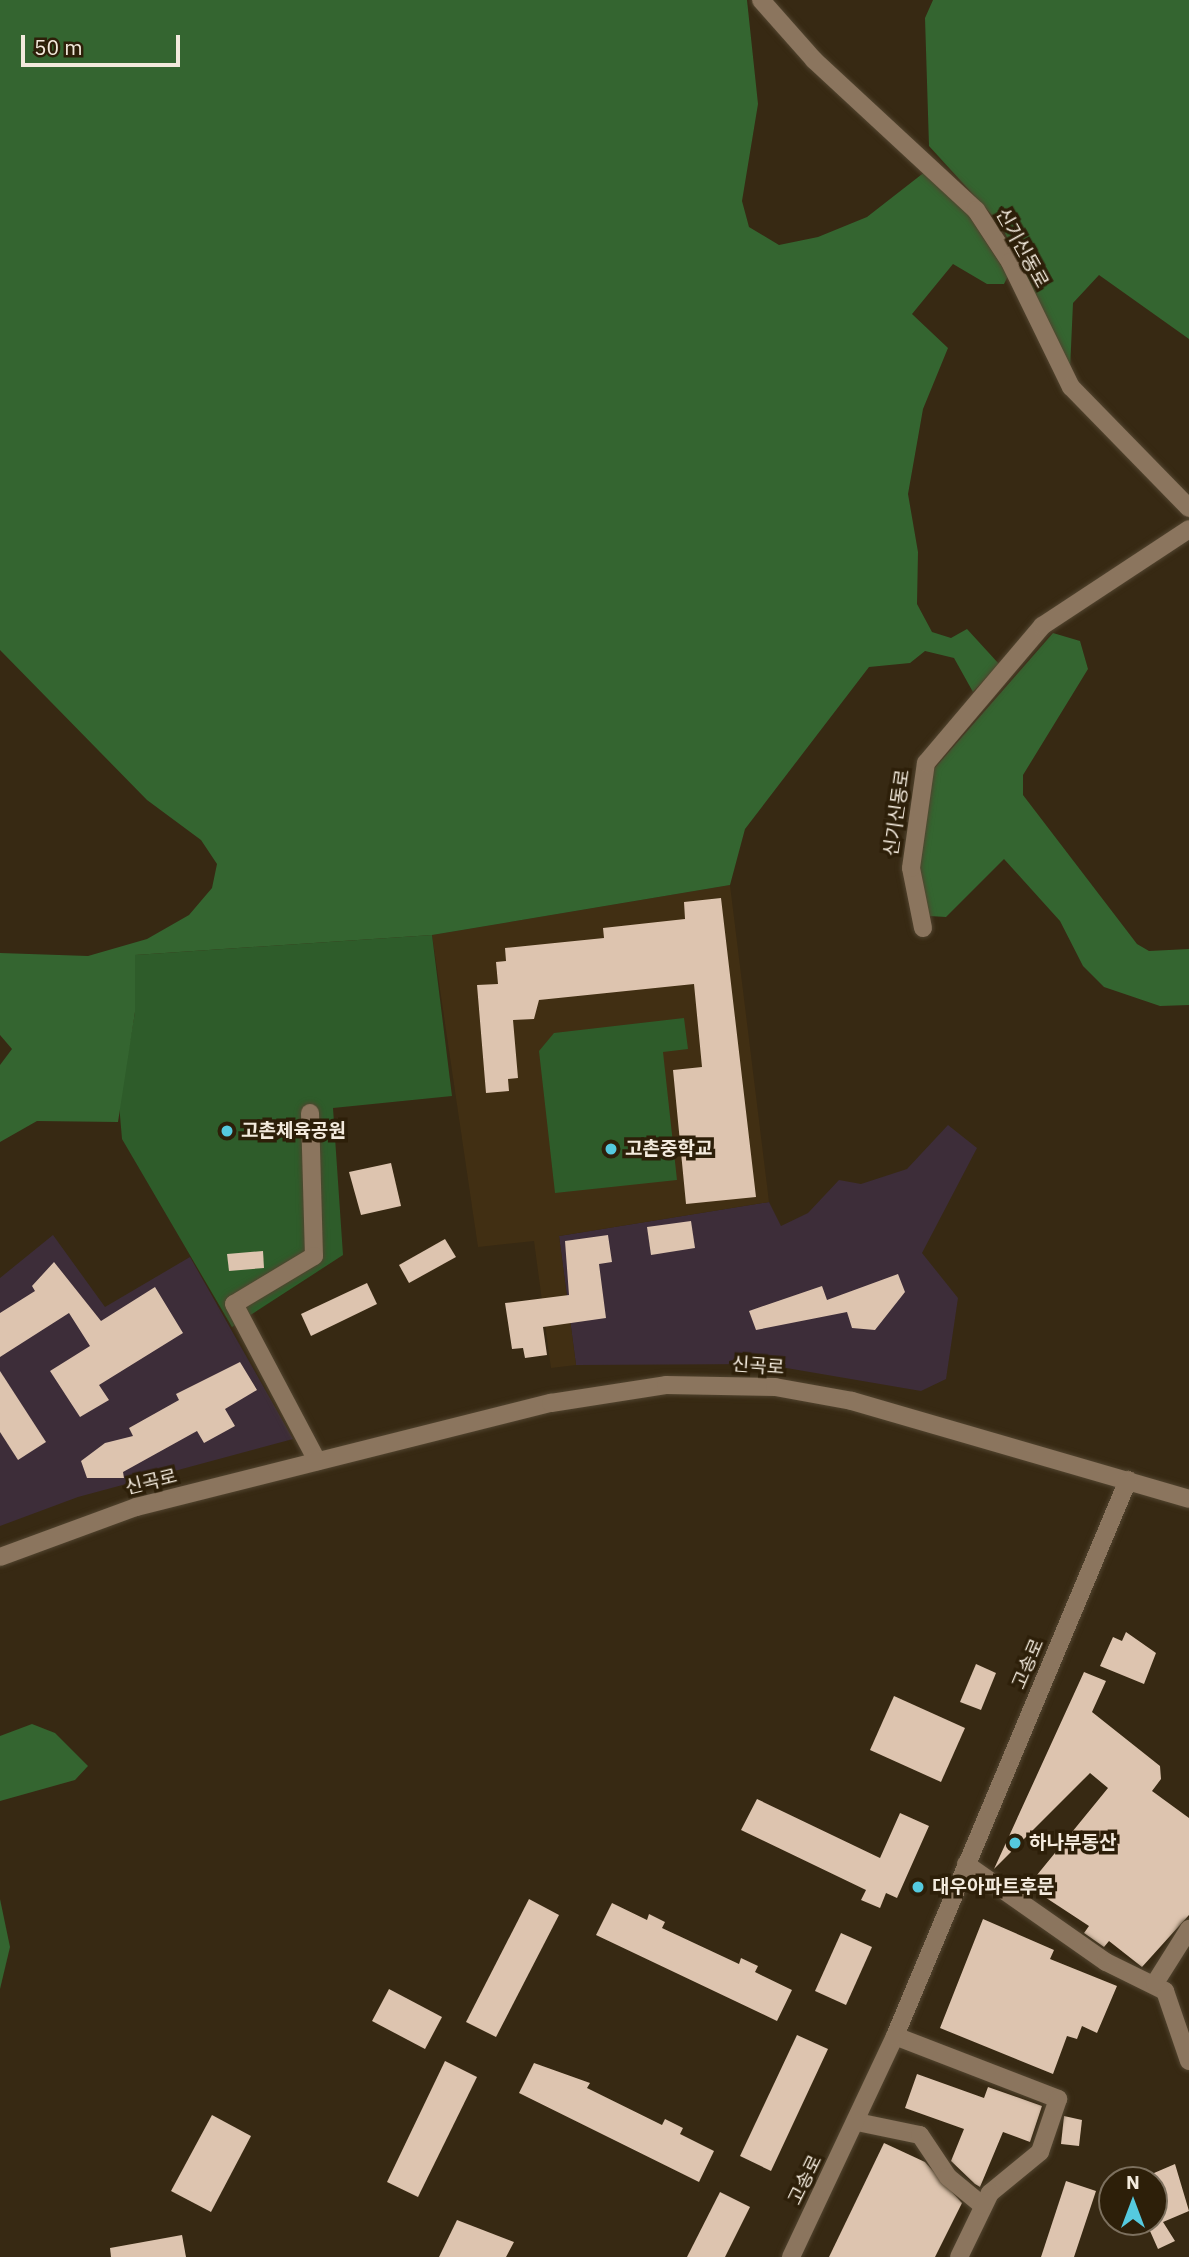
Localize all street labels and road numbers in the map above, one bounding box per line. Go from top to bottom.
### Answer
street label: 신기신동로 [991,204,1053,292]
street label: 신기신동로 [880,768,914,858]
street label: 신곡로 [731,1353,785,1379]
street label: 신곡로 [123,1465,179,1499]
street label: 고송로 [1007,1635,1049,1693]
street label: 고송로 [783,2151,827,2209]

